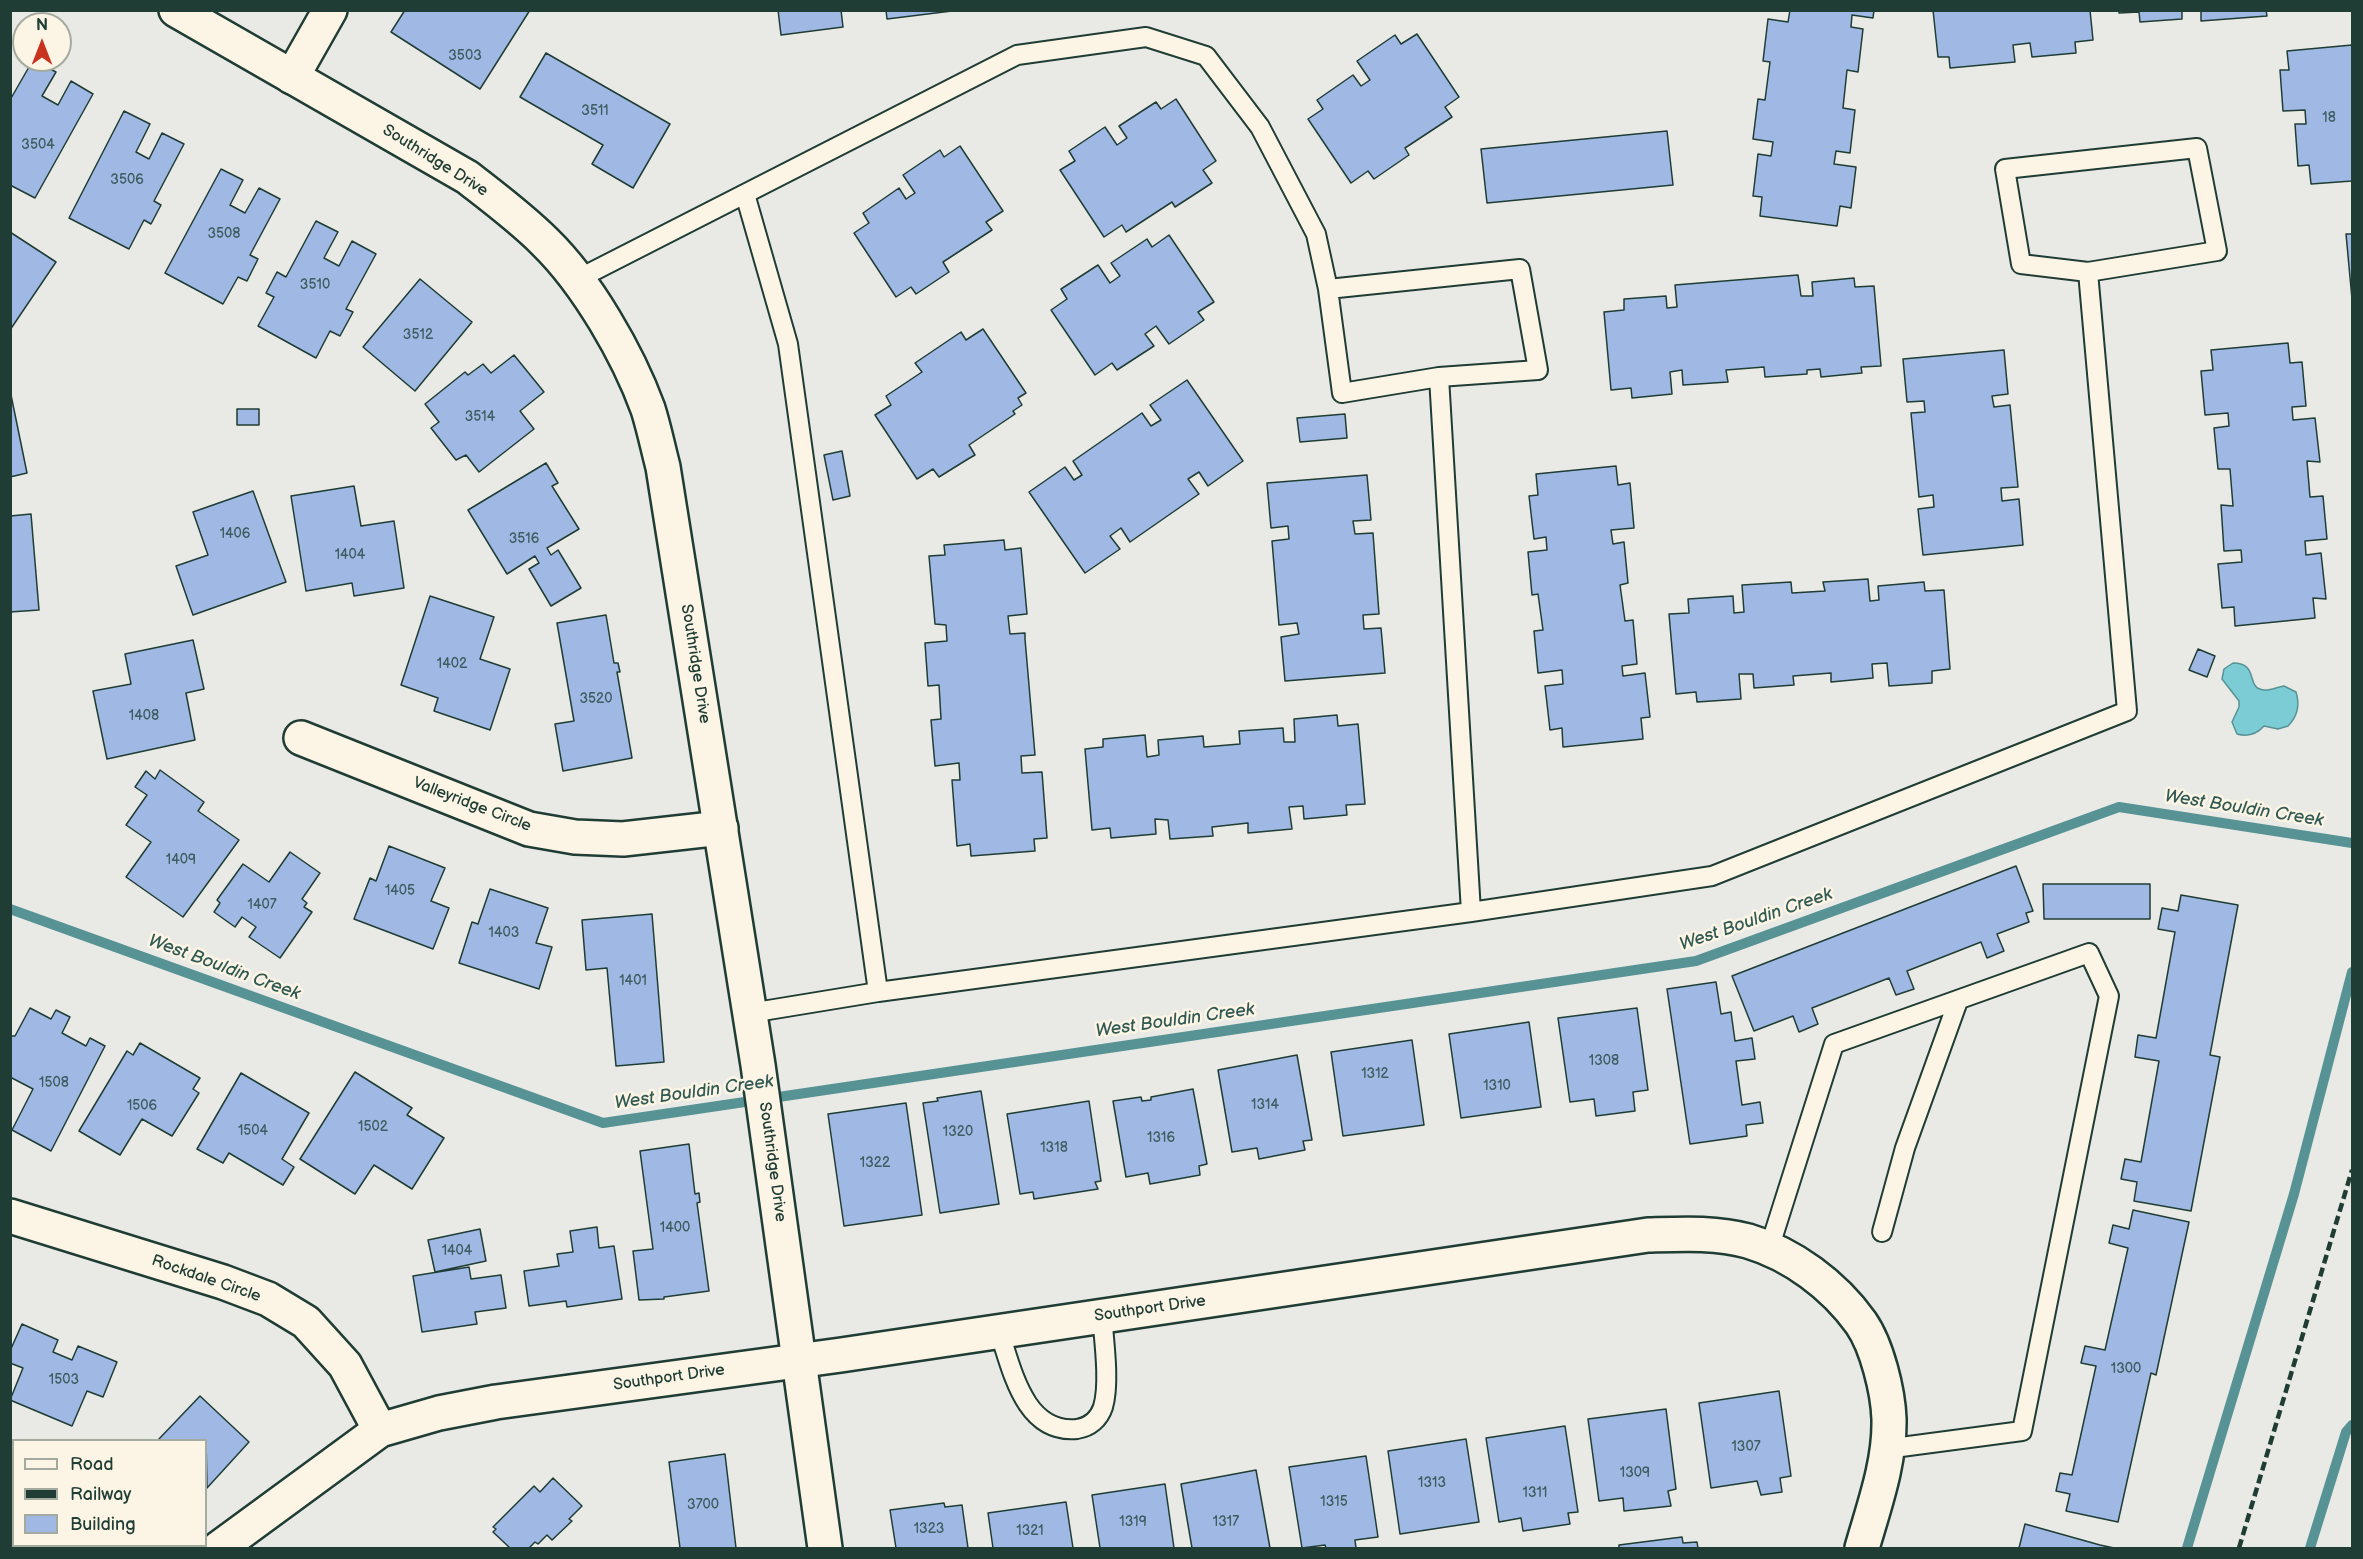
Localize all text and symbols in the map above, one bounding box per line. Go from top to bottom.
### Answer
north arrow [12,12,72,72]
text: N [36,16,48,35]
house number: 3503 [448,48,482,64]
house number: 3511 [581,103,609,119]
house number: 18 [2322,110,2336,126]
street label: Southridge Drive [379,121,491,201]
house number: 3504 [21,137,55,153]
house number: 3506 [110,172,144,188]
house number: 3508 [207,226,241,242]
house number: 3510 [300,277,330,293]
house number: 3512 [403,327,433,343]
house number: 3514 [465,409,495,425]
house number: 1406 [220,526,250,542]
house number: 3516 [509,531,539,547]
house number: 1404 [335,547,365,563]
street label: Southridge Drive [676,603,714,725]
house number: 1402 [437,656,467,672]
house number: 3520 [579,691,613,707]
house number: 1408 [129,708,159,724]
street label: Valleyridge Circle [410,774,534,836]
water label: West Bouldin Creek [2163,786,2325,832]
house number: 1409 [166,852,196,868]
house number: 1405 [385,883,415,899]
water label: West Bouldin Creek [1677,884,1835,956]
house number: 1407 [247,897,277,913]
house number: 1403 [489,925,519,941]
water label: West Bouldin Creek [145,930,303,1006]
house number: 1401 [619,973,647,989]
water label: West Bouldin Creek [1094,999,1256,1043]
house number: 1308 [1589,1053,1619,1069]
house number: 1312 [1361,1066,1389,1082]
water label: West Bouldin Creek [613,1071,775,1115]
house number: 1508 [39,1075,69,1091]
house number: 1310 [1483,1078,1511,1094]
house number: 1314 [1251,1097,1279,1113]
house number: 1506 [127,1098,157,1114]
street label: Southridge Drive [754,1101,790,1223]
house number: 1502 [358,1119,388,1135]
house number: 1504 [238,1123,268,1139]
house number: 1320 [943,1124,973,1140]
house number: 1316 [1147,1130,1175,1146]
house number: 1318 [1040,1140,1068,1156]
house number: 1322 [860,1155,890,1171]
house number: 1400 [660,1220,690,1236]
house number: 1404 [442,1243,472,1259]
street label: Rockdale Circle [149,1251,263,1307]
street label: Southport Drive [1093,1292,1207,1326]
street label: Southport Drive [612,1361,726,1395]
house number: 1300 [2111,1361,2141,1377]
house number: 1503 [49,1372,79,1388]
legend [12,1439,207,1547]
house number: 1307 [1731,1439,1761,1455]
text: Road [70,1454,114,1475]
house number: 1309 [1620,1465,1650,1481]
house number: 1313 [1418,1475,1446,1491]
text: Railway [70,1484,132,1505]
house number: 1311 [1523,1485,1547,1501]
house number: 1315 [1320,1494,1348,1510]
house number: 3700 [687,1497,719,1513]
text: Building [70,1514,136,1535]
house number: 1319 [1119,1514,1147,1530]
house number: 1317 [1213,1514,1239,1530]
house number: 1323 [914,1521,944,1537]
house number: 1321 [1016,1523,1044,1539]

